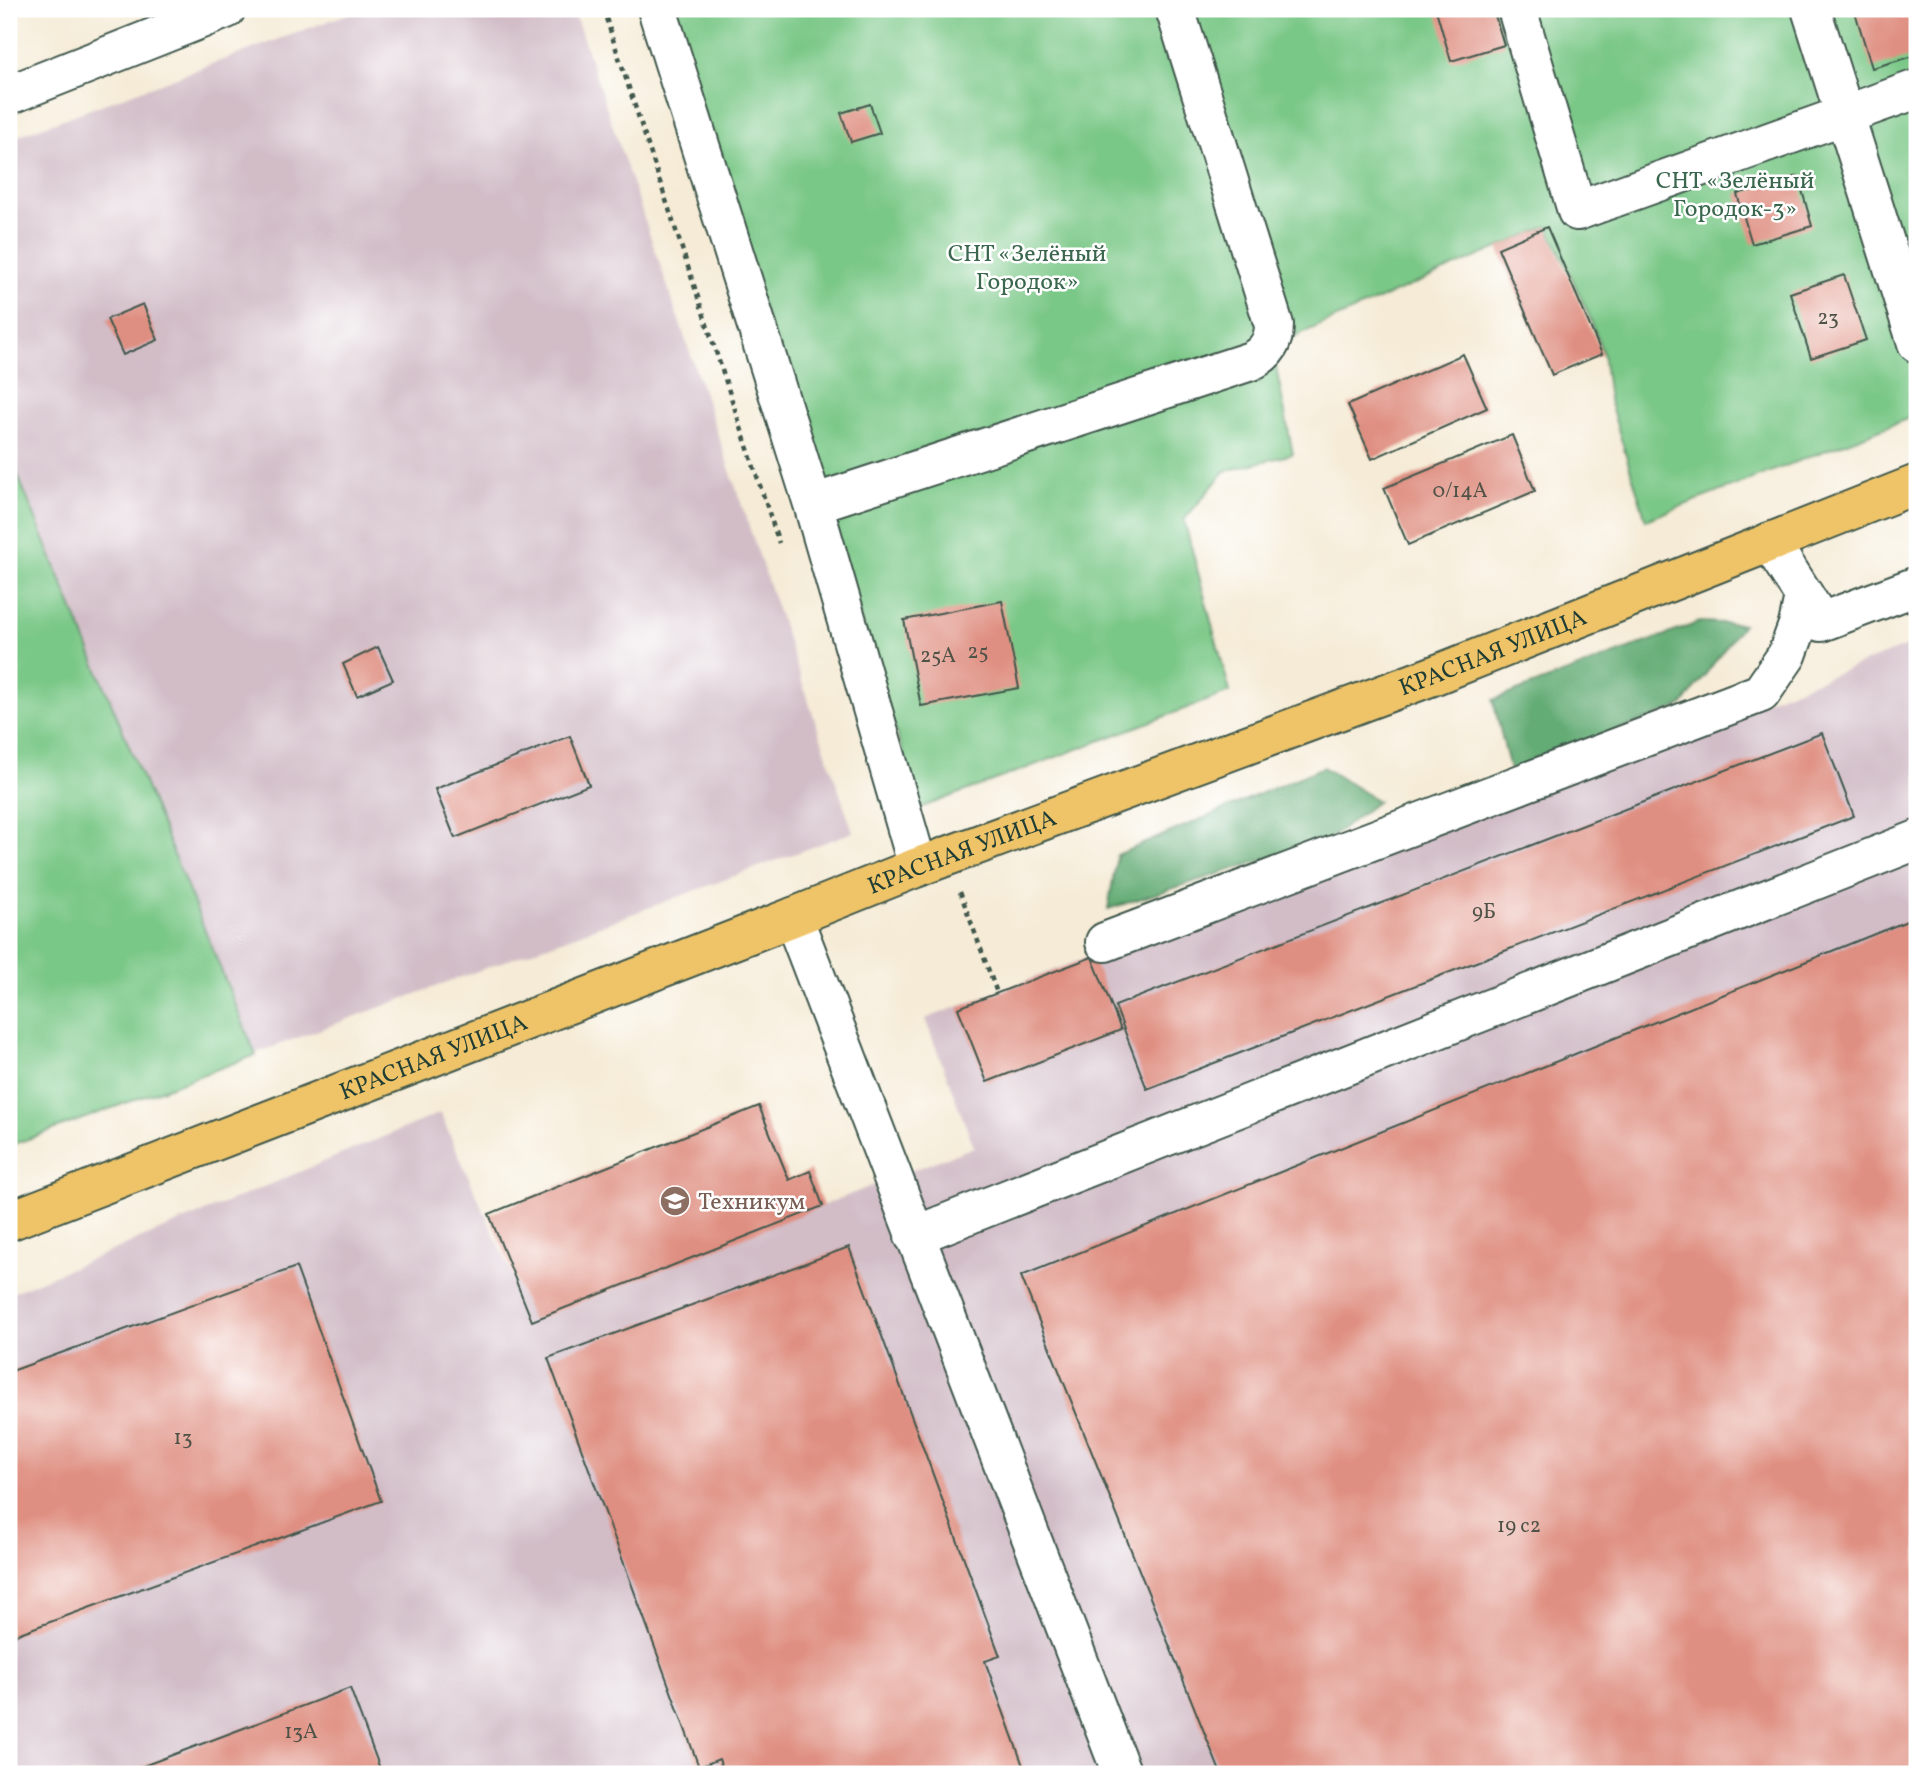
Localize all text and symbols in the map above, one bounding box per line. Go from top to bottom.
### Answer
park label: СНТ «Зелёный Городок-3» [1656,165,1814,227]
park label: СНТ «Зелёный Городок» [948,238,1106,300]
house number: 23 [1817,304,1839,333]
house number: 0/14А [1432,477,1488,506]
street label: КРАСНАЯ УЛИЦА [1394,601,1592,706]
house number: 25 [967,638,989,667]
house number: 25А [920,642,956,671]
street label: КРАСНАЯ УЛИЦА [863,802,1062,904]
house number: 9Б [1472,898,1496,927]
street label: КРАСНАЯ УЛИЦА [335,1006,533,1110]
school or university icon: Техникум [658,1184,692,1218]
place label: Техникум [698,1186,805,1220]
house number: 13 [174,1424,192,1453]
house number: 19 с2 [1497,1512,1541,1541]
house number: 13А [284,1718,318,1747]

